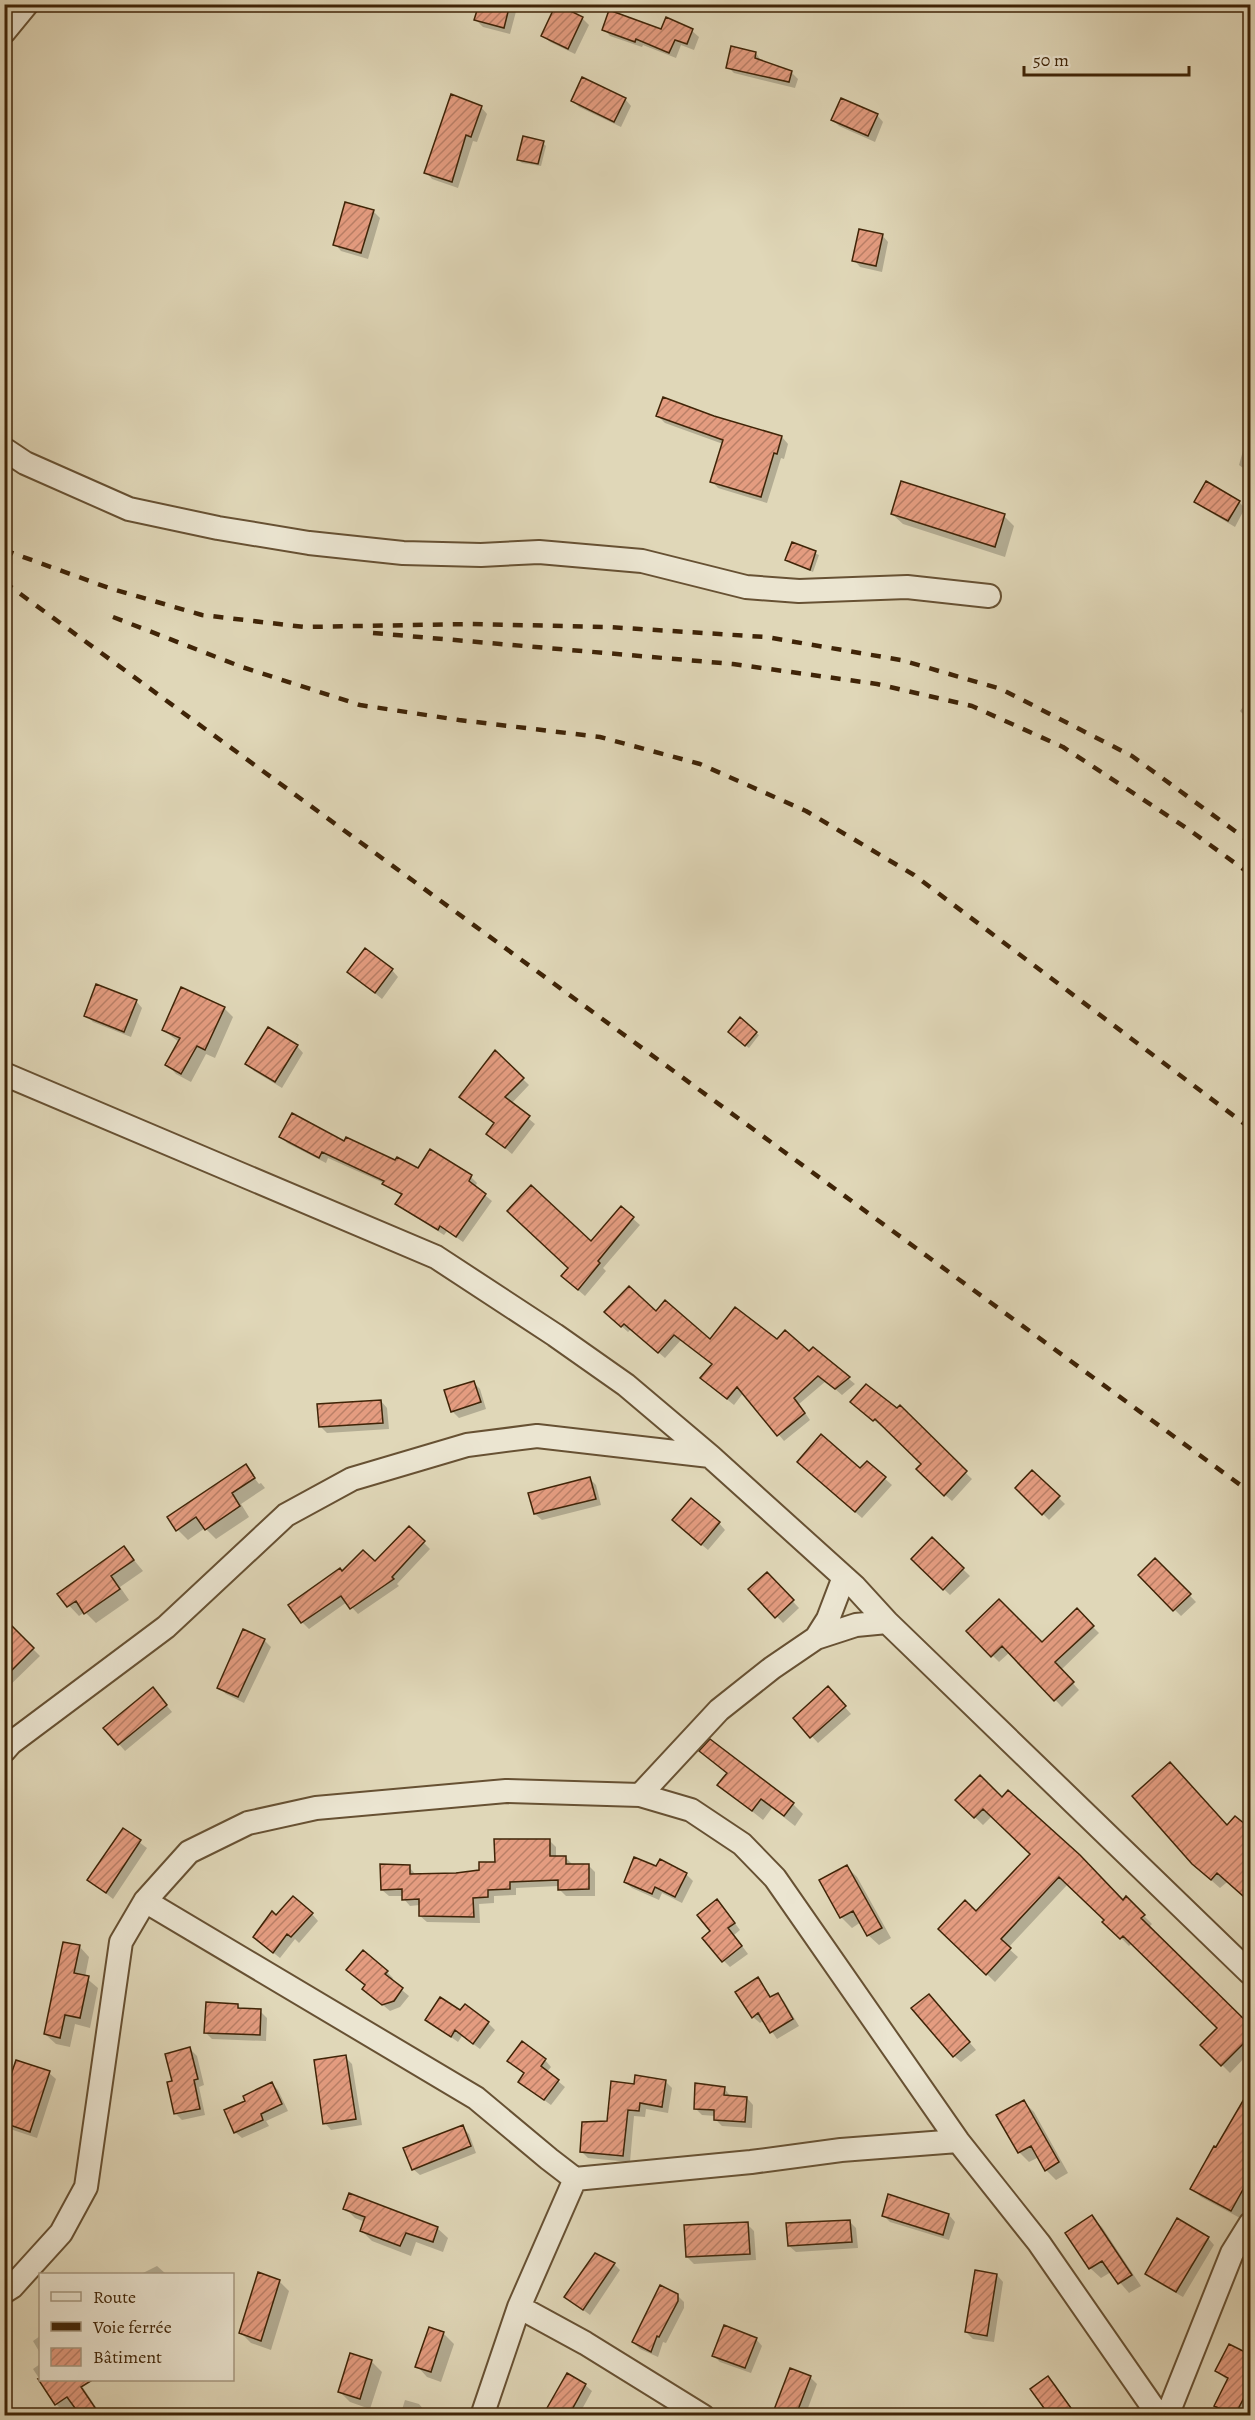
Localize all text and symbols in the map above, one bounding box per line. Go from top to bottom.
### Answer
scale bar [1024,39,1189,77]
text: 50 m [1033,48,1069,72]
legend [39,2273,234,2381]
text: Route [93,2285,136,2309]
text: Voie ferrée [92,2315,172,2339]
text: Bâtiment [93,2345,162,2369]

